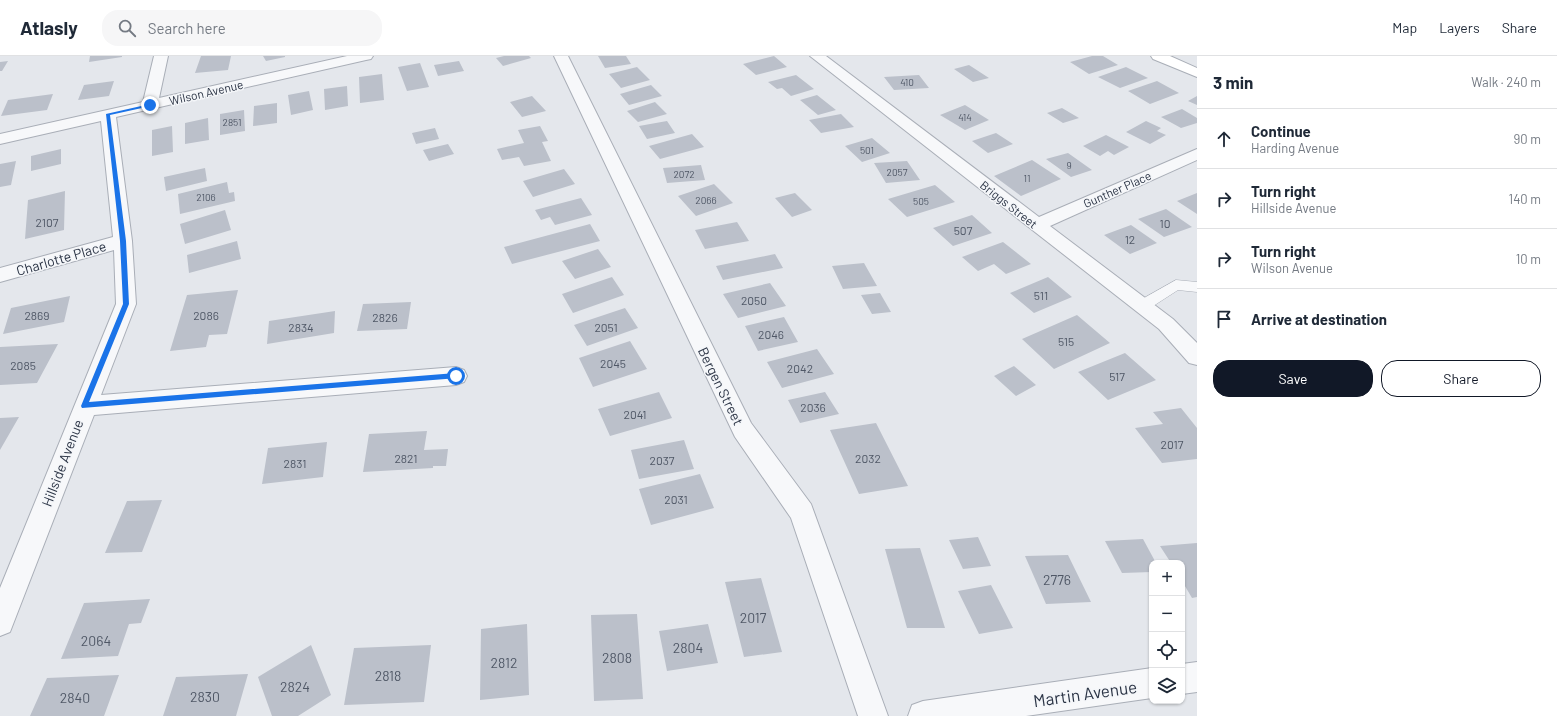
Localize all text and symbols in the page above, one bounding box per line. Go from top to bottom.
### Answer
search box [102,10,382,46]
text: Atlasly [20,16,78,39]
icon: search [116,17,138,39]
text: Search here [148,19,226,37]
text: Map [1392,19,1417,36]
text: Layers [1439,19,1480,36]
text: Share [1502,19,1537,36]
text: 3 min [1213,72,1253,92]
text: Walk · 240 m [1471,74,1541,90]
house number: 410 [900,76,914,88]
street label: Wilson Avenue [168,77,244,107]
route end [141,96,159,114]
house number: 414 [958,111,972,123]
house number: 2851 [223,116,241,128]
text: Continue [1251,122,1311,140]
icon: ahead [1213,128,1235,150]
text: 90 m [1514,131,1541,147]
text: Harding Avenue [1251,140,1339,156]
house number: 501 [860,144,874,156]
house number: 9 [1066,159,1072,171]
house number: 2057 [887,166,908,178]
house number: 2072 [673,168,695,180]
street label: Gunther Place [1081,168,1153,210]
house number: 11 [1023,172,1031,184]
street label: Briggs Street [978,177,1040,231]
text: Turn right [1251,182,1316,200]
icon: right [1213,188,1235,210]
house number: 2106 [196,191,216,203]
text: 140 m [1509,191,1541,207]
house number: 2066 [695,194,717,206]
house number: 505 [913,195,929,207]
text: Hillside Avenue [1251,200,1336,216]
house number: 2107 [36,215,59,229]
house number: 10 [1160,216,1170,230]
house number: 507 [954,223,973,237]
house number: 12 [1125,232,1135,246]
street label: Charlotte Place [14,237,108,279]
text: Turn right [1251,242,1316,260]
icon: right [1213,248,1235,270]
text: 10 m [1516,251,1541,267]
text: Wilson Avenue [1251,260,1333,276]
house number: 511 [1034,288,1048,302]
house number: 2050 [741,293,767,307]
house number: 2869 [24,308,50,322]
house number: 2086 [193,308,219,322]
icon: arrive [1213,308,1235,330]
house number: 2826 [372,310,398,324]
text: Arrive at destination [1251,310,1387,328]
house number: 2834 [288,320,314,334]
house number: 2051 [594,320,618,334]
house number: 2046 [758,327,784,341]
house number: 515 [1058,334,1074,348]
street label: Bergen Street [695,344,747,428]
house number: 2045 [600,356,626,370]
house number: 2085 [10,358,36,372]
button: Save [1213,360,1373,397]
button: Share [1381,360,1541,397]
house number: 2042 [787,361,813,375]
route start [447,367,465,385]
house number: 517 [1109,369,1125,383]
house number: 2036 [800,400,826,414]
house number: 2041 [624,407,646,421]
street label: Hillside Avenue [38,417,86,509]
house number: 2017 [1161,437,1184,451]
house number: 2821 [394,451,418,465]
house number: 2032 [855,451,881,465]
house number: 2037 [649,453,675,467]
house number: 2831 [284,456,306,470]
house number: 2031 [664,492,688,506]
map controls [1149,560,1185,704]
button: + [1149,560,1185,596]
house number: 2776 [1043,571,1071,588]
button: − [1149,596,1185,632]
house number: 2017 [740,609,767,626]
house number: 2064 [81,632,111,649]
button: locate [1149,632,1185,668]
house number: 2804 [673,639,703,656]
house number: 2808 [602,649,632,666]
house number: 2812 [491,654,517,671]
house number: 2818 [375,667,401,684]
button: layers [1149,668,1185,704]
street label: Martin Avenue [1032,676,1138,710]
house number: 2824 [280,678,310,695]
house number: 2830 [190,688,220,705]
house number: 2840 [60,689,90,706]

